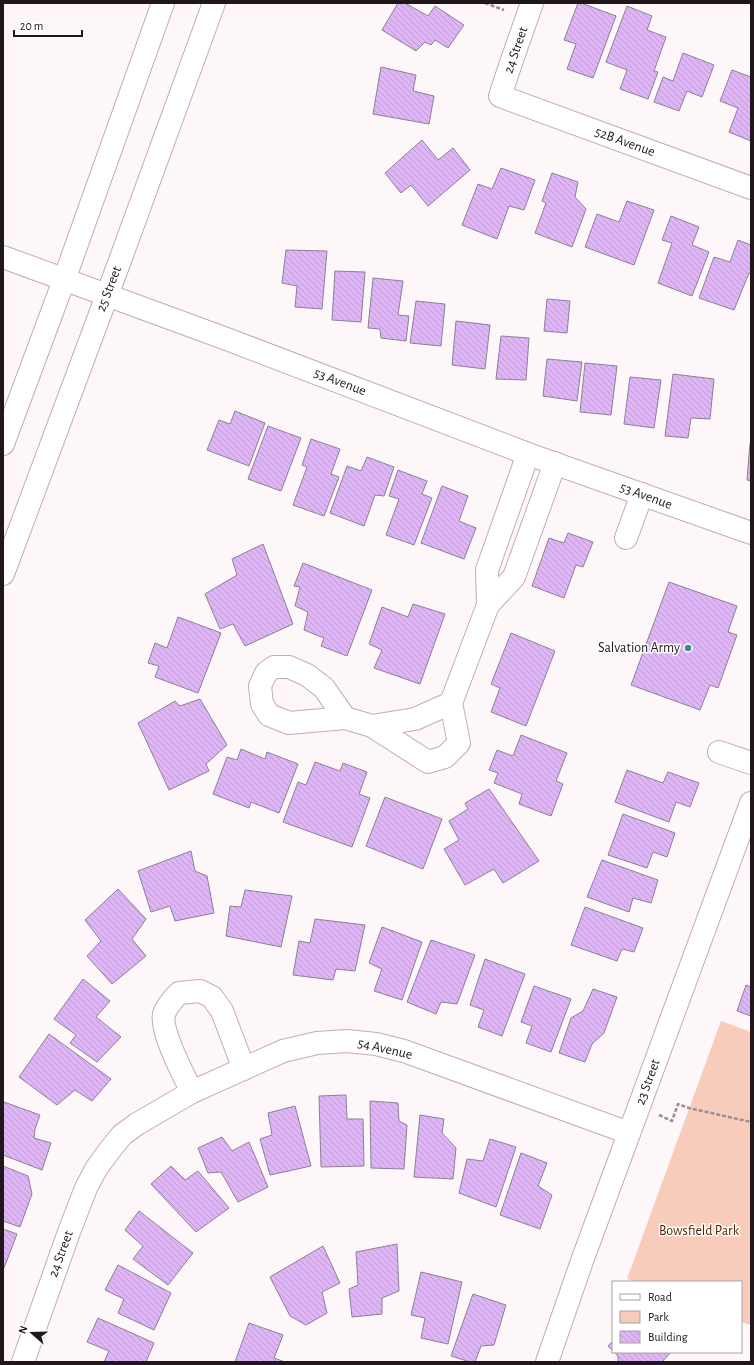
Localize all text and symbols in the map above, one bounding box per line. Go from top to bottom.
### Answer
scale bar [14,12,82,38]
text: 20 m [20,20,43,32]
street label: 24 Street [502,24,531,75]
street label: 52B Avenue [593,125,657,159]
street label: 25 Street [94,264,124,314]
street label: 53 Avenue [312,366,368,398]
street label: 53 Avenue [618,480,674,512]
place label: Salvation Army [598,641,680,655]
marker: Salvation Army [683,643,693,653]
street label: 54 Avenue [356,1036,414,1062]
street label: 23 Street [633,1057,663,1107]
park label: Bowsfield Park [659,1224,740,1238]
street label: 24 Street [46,1228,76,1279]
legend [612,1281,742,1353]
text: Road [648,1291,672,1303]
text: Park [648,1311,669,1323]
north arrow [12,1313,52,1353]
text: N [17,1324,30,1335]
text: Building [648,1331,688,1343]

